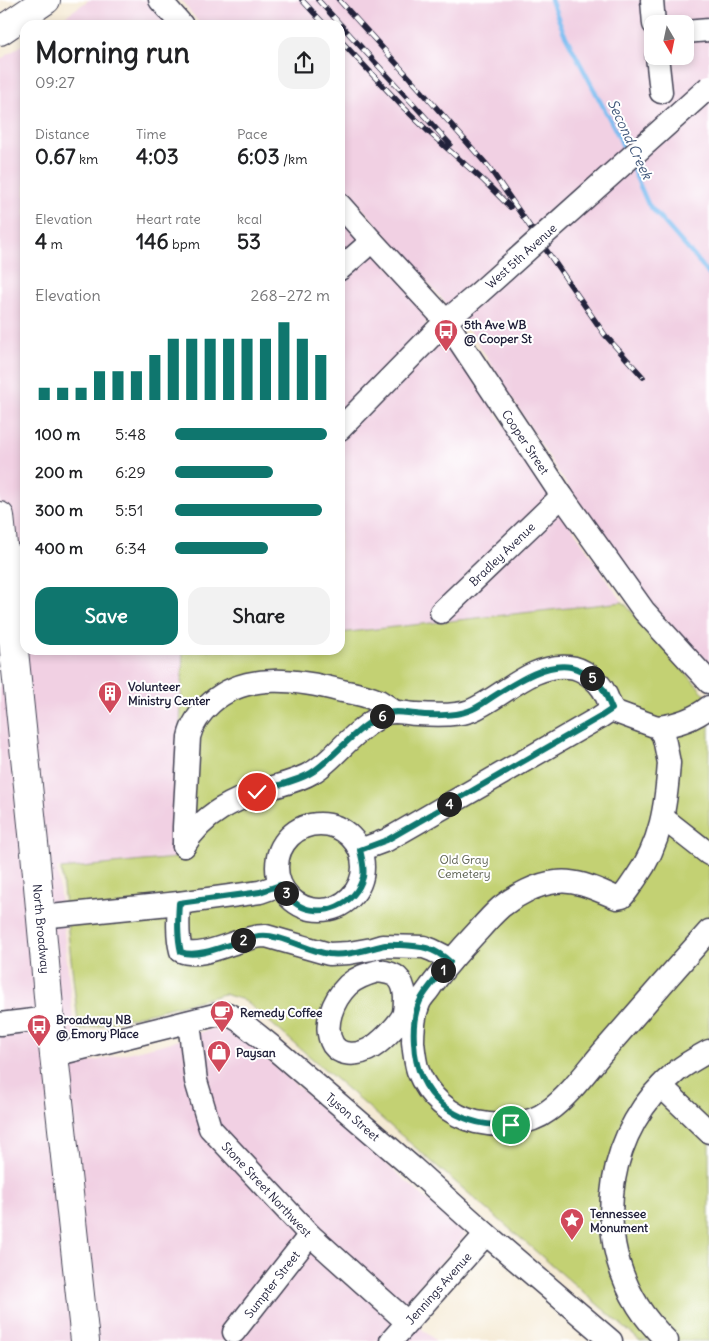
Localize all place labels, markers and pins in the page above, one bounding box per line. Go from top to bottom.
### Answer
place label: 5th Ave WB @ Cooper St [464,317,533,347]
bus stop icon: 5th Ave WB @ Cooper St [433,318,459,352]
pin: 5 [580,666,604,690]
place label: Volunteer Ministry Center [128,679,210,709]
building icon: Volunteer Ministry Center [97,680,123,714]
pin: 6 [370,704,394,728]
pin [236,771,278,813]
pin: 4 [436,792,462,816]
pin: 3 [274,880,298,906]
pin: 2 [230,928,256,952]
pin: 1 [430,958,456,982]
cafe icon: Remedy Coffee [209,999,235,1033]
place label: Remedy Coffee [240,1005,323,1021]
place label: Broadway NB @ Emory Place [56,1012,139,1042]
bus stop icon: Broadway NB @ Emory Place [26,1013,52,1047]
shop icon: Paysan [206,1039,232,1073]
place label: Paysan [236,1045,276,1061]
pin [490,1104,532,1146]
place label: Tennessee Monument [590,1206,649,1235]
place icon: Tennessee Monument [559,1207,585,1241]

